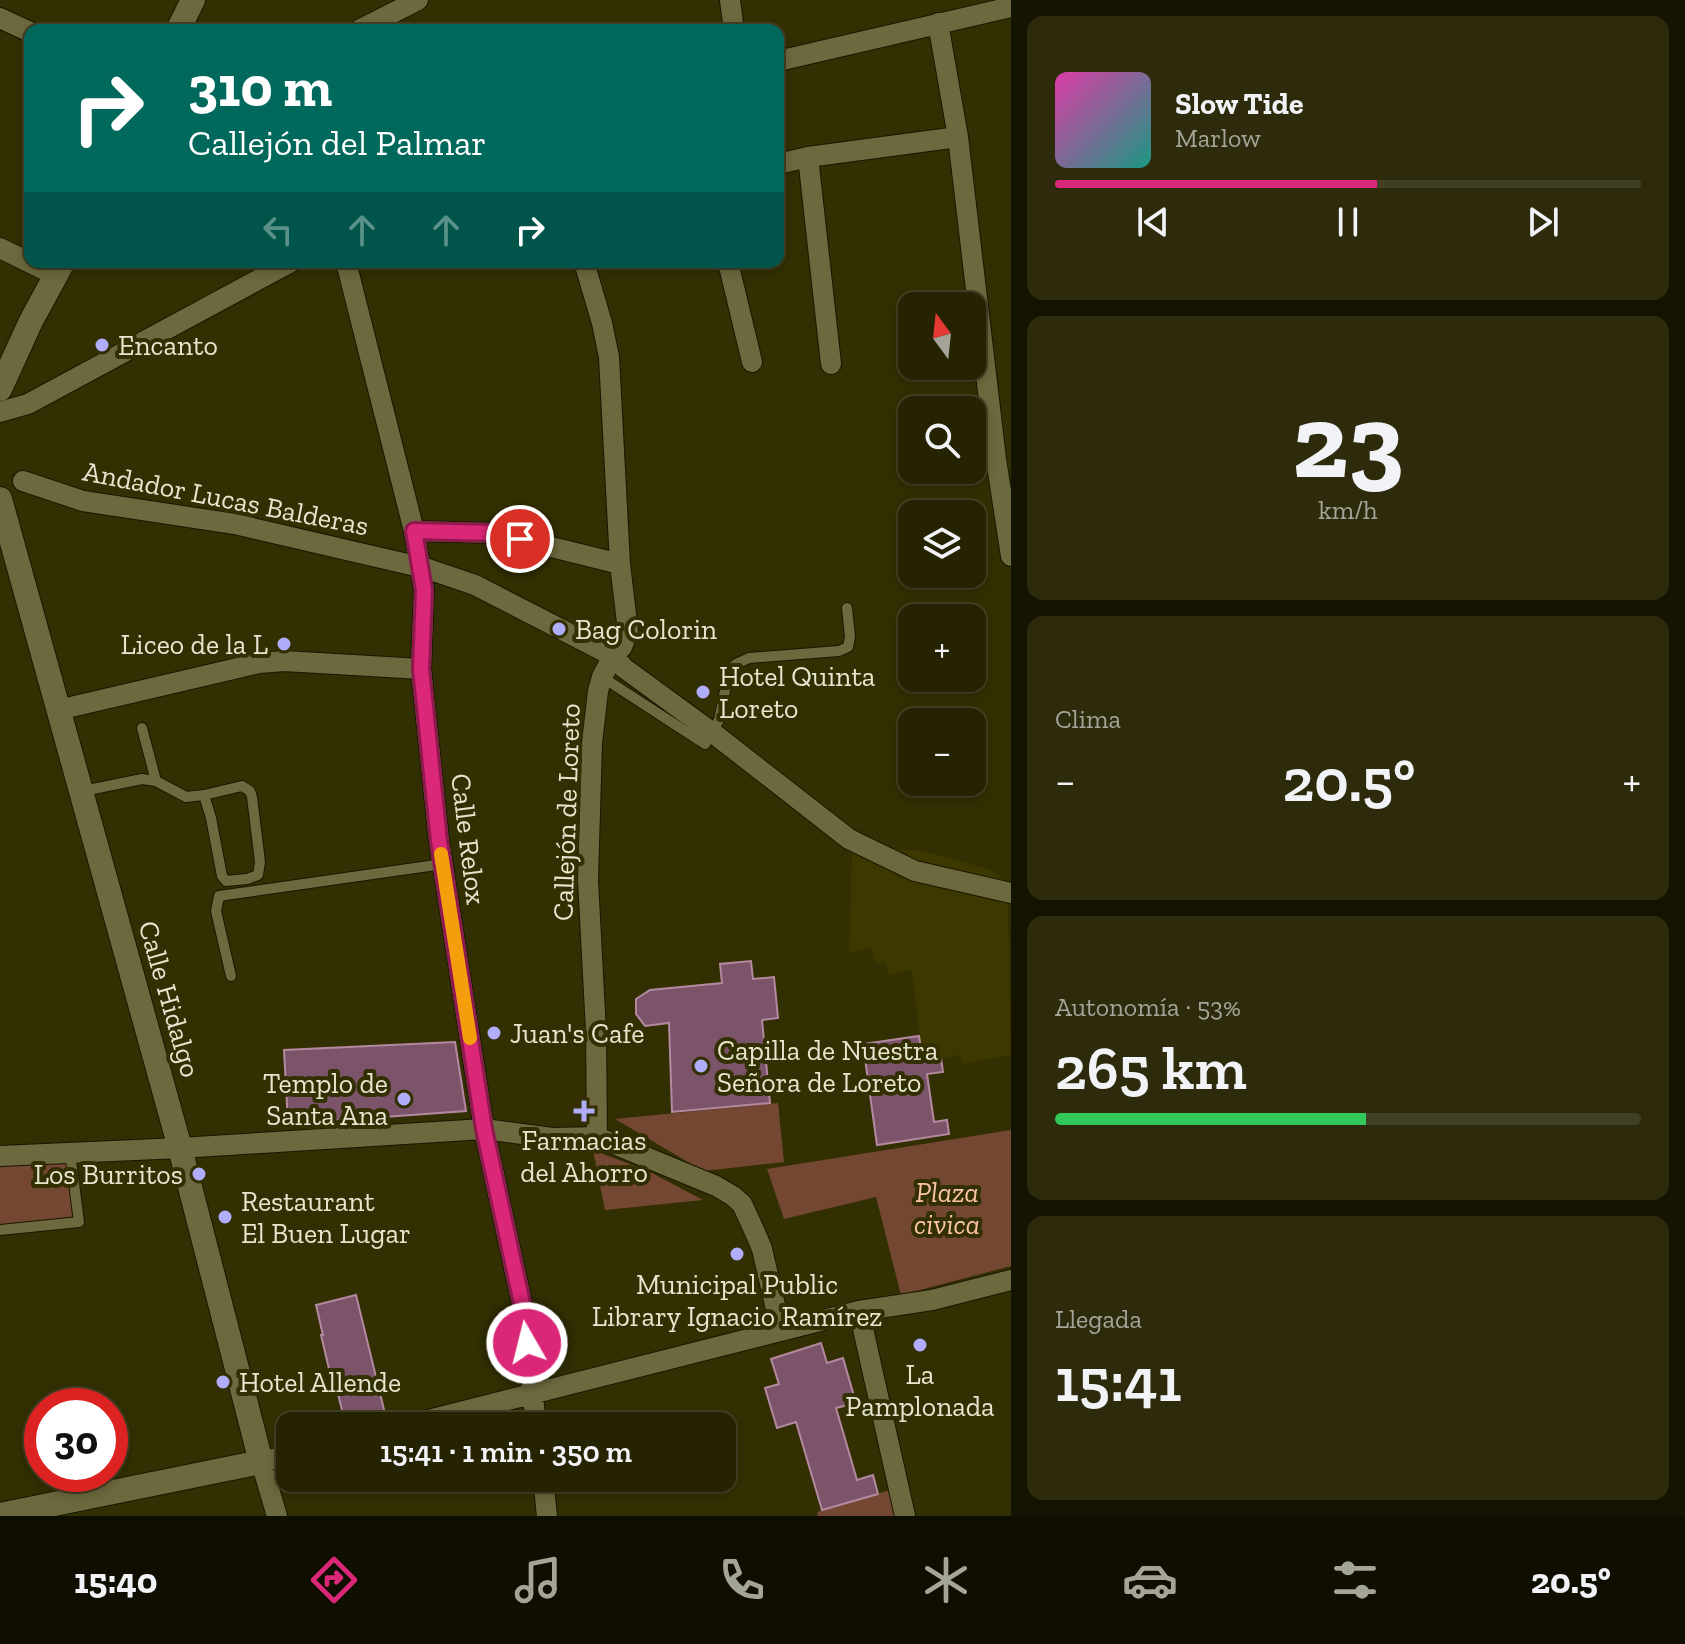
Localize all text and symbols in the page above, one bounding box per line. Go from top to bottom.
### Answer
text: 310 m [188,53,332,120]
icon: right [56,56,160,160]
text: Slow Tide [1175,86,1303,122]
text: Callejón del Palmar [188,121,486,164]
text: Marlow [1175,122,1261,154]
icon: previous [1131,200,1175,244]
icon: pause [1326,200,1370,244]
icon: next [1521,200,1565,244]
icon: left [256,208,300,252]
icon: ahead [340,208,384,252]
icon: ahead [424,208,468,252]
icon: right [508,208,552,252]
north arrow [898,292,986,380]
map controls [898,292,986,796]
place label: Encanto [118,329,218,362]
marker: Encanto [93,336,111,354]
text: 23 [1292,379,1404,504]
button: search [898,396,986,484]
street label: Andador Lucas Balderas [80,455,372,542]
text: km/h [1318,494,1378,526]
button: layers [898,500,986,588]
pin [486,505,554,573]
icon: arrive [498,517,542,561]
button: + [898,604,986,692]
place label: Bag Colorin [575,613,717,646]
marker: Bag Colorin [550,620,568,638]
place label: Liceo de la L [121,628,268,661]
marker: Liceo de la L [275,635,293,653]
place label: Hotel Quinta Loreto [719,660,876,725]
marker: Hotel Quinta Loreto [694,683,712,701]
street label: Callejón de Loreto [546,703,587,921]
text: Clima [1055,703,1121,735]
button: − [898,708,986,796]
text: 20.5° [1282,744,1416,816]
text: − [1055,754,1076,807]
text: + [1622,754,1641,807]
street label: Calle Relox [444,772,493,906]
street label: Calle Hidalgo [131,917,208,1081]
text: Autonomía · 53% [1055,991,1241,1023]
place label: Juan's Cafe [510,1017,645,1050]
marker: Juan's Cafe [485,1024,503,1042]
text: 265 km [1055,1032,1247,1104]
place label: Capilla de Nuestra Señora de Loreto [717,1034,939,1099]
marker: Capilla de Nuestra Señora de Loreto [692,1057,710,1075]
place label: Templo de Santa Ana [263,1067,388,1132]
marker: Templo de Santa Ana [395,1090,413,1108]
marker: Farmacias del Ahorro [575,1102,593,1120]
place label: Farmacias del Ahorro [520,1124,648,1189]
place label: Los Burritos [34,1158,183,1191]
marker: Los Burritos [190,1165,208,1183]
park label: Plaza civica [914,1176,980,1241]
place label: Restaurant El Buen Lugar [241,1185,411,1250]
marker: Restaurant El Buen Lugar [216,1208,234,1226]
marker: Municipal Public Library Ignacio Ramírez [728,1245,746,1263]
place label: Municipal Public Library Ignacio Ramírez [592,1268,882,1333]
position arrow [485,1301,569,1385]
text: Llegada [1055,1303,1142,1335]
marker: La Pamplonada [911,1336,929,1354]
text: 15:41 [1055,1344,1182,1416]
place label: La Pamplonada [845,1358,995,1423]
place label: Hotel Allende [239,1366,401,1399]
marker: Hotel Allende [214,1373,232,1391]
speed limit sign: 30 [24,1388,128,1492]
text: 15:41 · 1 min · 350 m [380,1434,632,1470]
icon: directions [306,1552,362,1608]
icon: music [510,1552,566,1608]
icon: phone [714,1552,770,1608]
icon: climate [918,1552,974,1608]
icon: car [1122,1552,1178,1608]
icon: filters [1327,1552,1383,1608]
text: 15:40 [74,1559,158,1602]
text: 20.5° [1531,1559,1611,1602]

